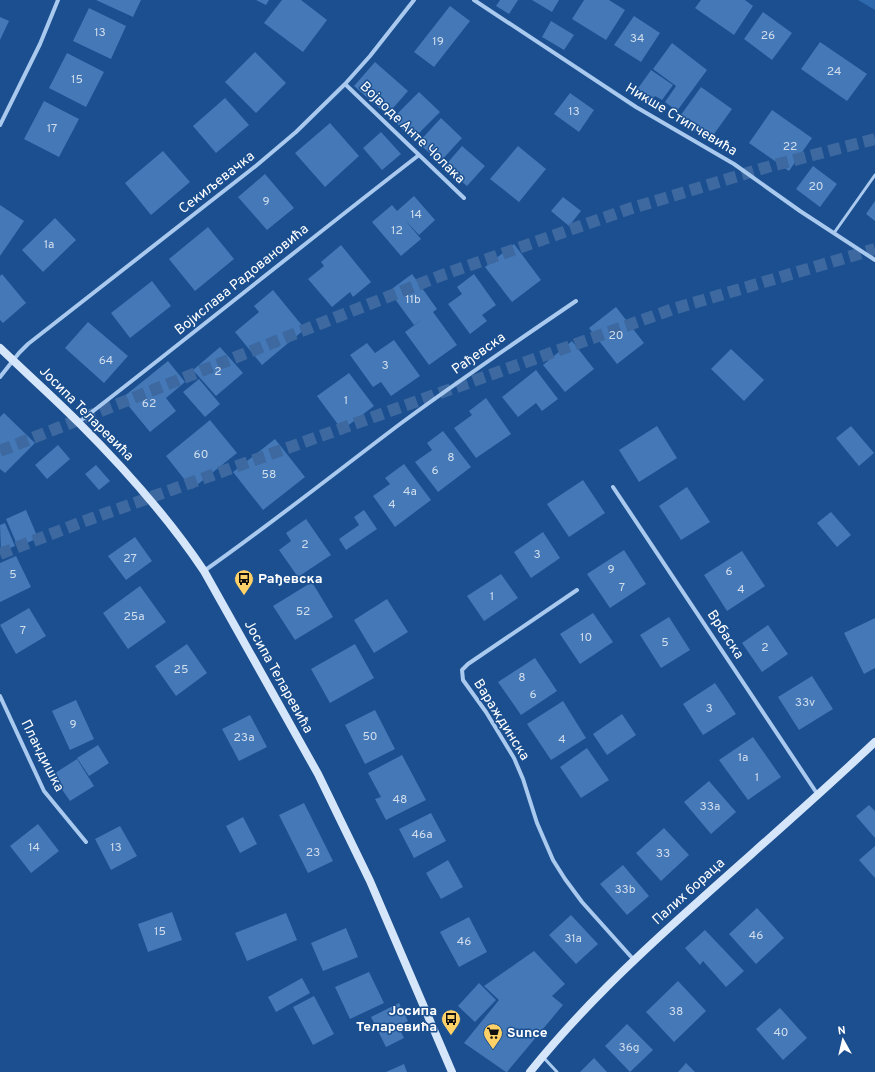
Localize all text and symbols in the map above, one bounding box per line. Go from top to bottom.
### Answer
house number: 13 [94,25,106,41]
house number: 26 [761,28,775,44]
house number: 34 [630,31,644,47]
house number: 19 [432,34,444,50]
house number: 24 [827,64,841,80]
house number: 15 [71,72,83,88]
street label: Војводе Анте Чолака [356,78,468,188]
street label: Никше Стипчевића [622,80,740,160]
house number: 13 [568,104,580,120]
house number: 17 [47,121,57,137]
house number: 22 [783,139,797,155]
street label: Секиљевачка [176,148,258,218]
house number: 20 [808,179,824,195]
house number: 9 [262,194,270,210]
house number: 14 [410,207,422,223]
street label: Војислава Радовановића [172,221,312,339]
house number: 12 [391,223,403,239]
house number: 1a [44,237,54,253]
house number: 11b [405,292,421,308]
house number: 20 [608,328,624,344]
street label: Рађевска [449,329,509,379]
house number: 64 [99,353,113,369]
house number: 3 [381,358,389,374]
street label: Јосипа Теларевића [35,363,137,465]
house number: 2 [214,364,222,380]
house number: 1 [344,393,348,409]
house number: 62 [142,396,156,412]
house number: 60 [194,447,208,463]
house number: 8 [447,450,455,466]
house number: 6 [431,463,439,479]
house number: 58 [262,467,276,483]
house number: 4a [403,484,417,500]
house number: 4 [388,497,396,513]
house number: 2 [301,537,309,553]
house number: 3 [533,547,541,563]
house number: 27 [123,551,137,567]
house number: 9 [607,562,615,578]
house number: 6 [725,564,733,580]
house number: 5 [9,567,17,583]
bus stop icon: Рађевска [233,568,255,596]
place label: Рађевска [258,571,323,588]
house number: 7 [619,580,625,596]
house number: 4 [737,582,745,598]
house number: 1 [490,589,494,605]
house number: 52 [296,604,310,620]
street label: Врбаска [703,607,747,663]
house number: 25a [123,609,145,625]
street label: Јосипа Теларевића [240,617,316,737]
house number: 7 [20,623,26,639]
house number: 10 [580,630,592,646]
house number: 5 [661,635,669,651]
house number: 2 [761,640,769,656]
house number: 25 [174,662,188,678]
house number: 8 [518,670,526,686]
street label: Вараждинска [469,676,533,764]
house number: 6 [529,687,537,703]
house number: 33v [795,695,815,711]
house number: 3 [705,701,713,717]
street label: Пландишка [17,717,67,795]
house number: 9 [69,717,77,733]
house number: 50 [362,729,378,745]
house number: 23a [234,730,255,746]
house number: 4 [558,732,566,748]
house number: 1a [738,750,748,766]
house number: 1 [755,770,759,786]
house number: 48 [393,792,407,808]
house number: 33a [700,799,720,815]
house number: 46a [412,827,432,843]
house number: 14 [28,840,40,856]
house number: 13 [110,840,122,856]
house number: 23 [306,845,320,861]
house number: 33 [656,846,670,862]
street label: Палих бораца [649,855,729,929]
house number: 33b [614,882,636,898]
house number: 15 [154,924,166,940]
house number: 46 [749,928,763,944]
house number: 31a [564,931,582,947]
house number: 46 [457,934,471,950]
place label: Јосипа Теларевића [356,1003,437,1036]
house number: 38 [669,1004,683,1020]
bus stop icon: Јосипа Теларевића [440,1008,462,1036]
north arrow [823,1020,863,1060]
supermarket icon: Sunce [482,1022,504,1050]
text: N [837,1024,847,1039]
place label: Sunce [507,1025,548,1042]
house number: 40 [773,1025,789,1041]
house number: 36g [618,1040,640,1056]

